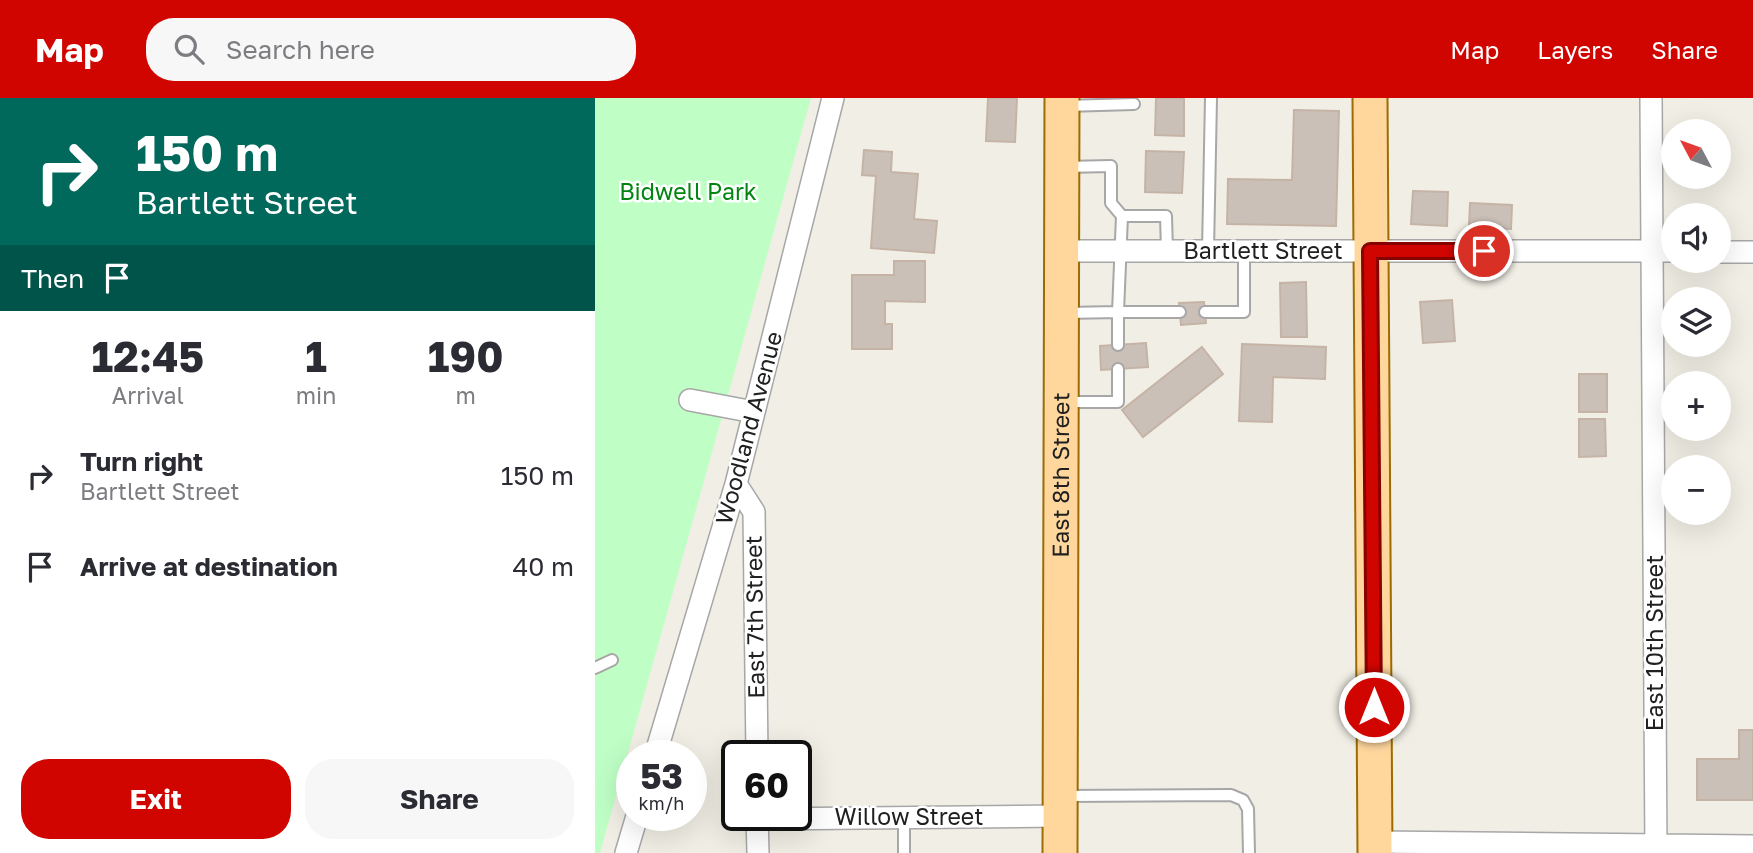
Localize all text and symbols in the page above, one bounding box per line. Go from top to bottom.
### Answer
search box [146,18,636,81]
text: Map [35,30,104,69]
icon: search [170,30,208,68]
text: Search here [226,34,375,65]
text: Map [1450,35,1499,64]
text: Layers [1537,35,1613,64]
text: Share [1651,35,1718,64]
north arrow [1661,119,1731,189]
map controls [1661,119,1731,525]
text: 150 m [136,123,278,182]
icon: right [21,126,112,217]
park label: Bidwell Park [619,177,757,205]
text: Bartlett Street [136,183,358,221]
button: sound [1661,203,1731,273]
pin [1454,221,1514,281]
icon: arrive [1465,232,1503,270]
street label: Bartlett Street [1183,236,1343,264]
icon: arrive [98,259,136,297]
text: Then [21,263,84,294]
button: layers [1661,287,1731,357]
street label: Woodland Avenue [709,328,787,527]
text: 12:45 [92,331,204,381]
text: 1 [305,331,327,381]
text: 190 [428,331,503,381]
button: + [1661,371,1731,441]
text: Arrival [112,381,184,409]
text: min [296,381,336,409]
text: m [455,381,476,409]
street label: East 8th Street [1046,392,1074,558]
text: Turn right [80,446,203,477]
button: − [1661,455,1731,525]
icon: right [21,457,59,495]
text: 150 m [501,460,574,491]
text: Bartlett Street [80,477,240,505]
street label: East 7th Street [739,535,769,699]
icon: arrive [21,548,59,586]
text: Arrive at destination [80,551,338,582]
text: 40 m [513,551,574,582]
street label: East 10th Street [1640,555,1668,731]
position arrow [1337,670,1411,744]
speed limit sign: 60 [721,740,812,831]
text: 53 [640,755,683,797]
button: Exit [21,759,291,839]
button: Share [305,759,574,839]
text: km/h [639,792,684,814]
street label: Willow Street [835,802,983,830]

